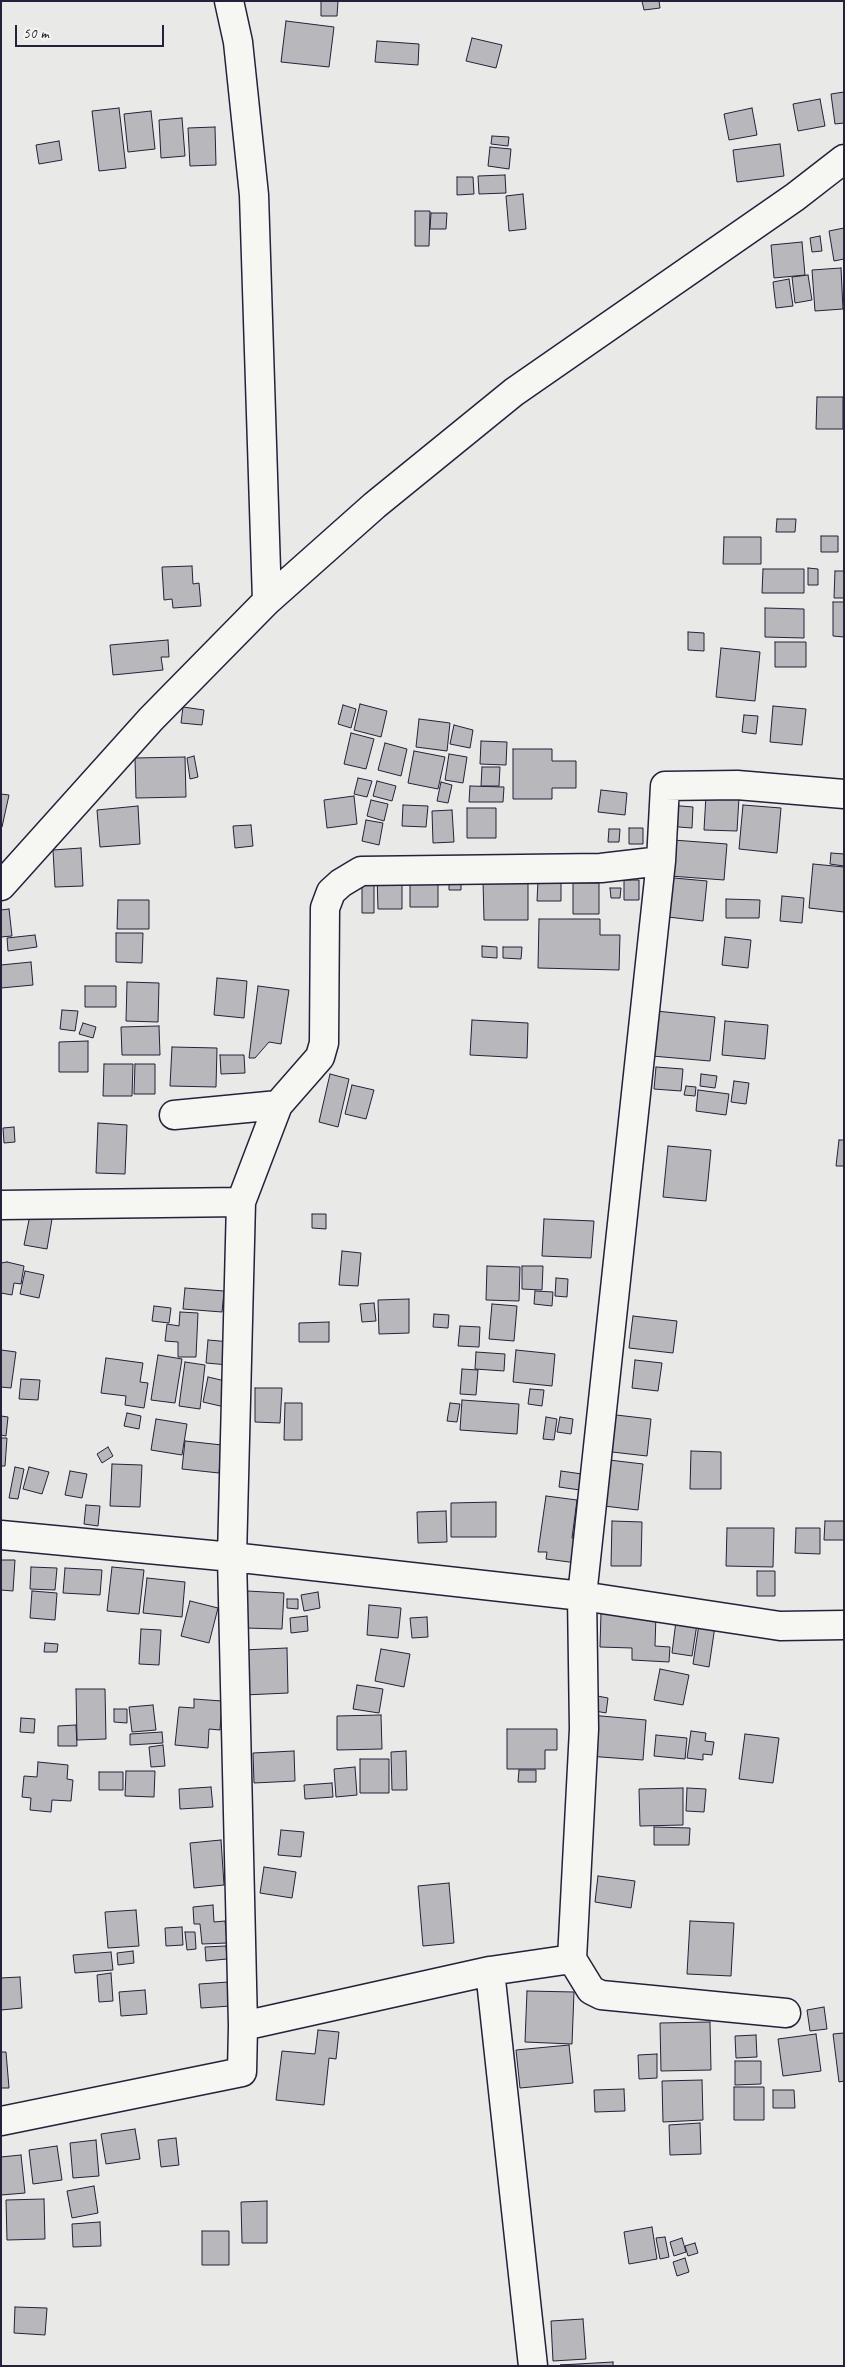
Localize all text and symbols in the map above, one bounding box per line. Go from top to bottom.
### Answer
scale bar [18,15,166,47]
text: 50 m [23,24,49,43]

